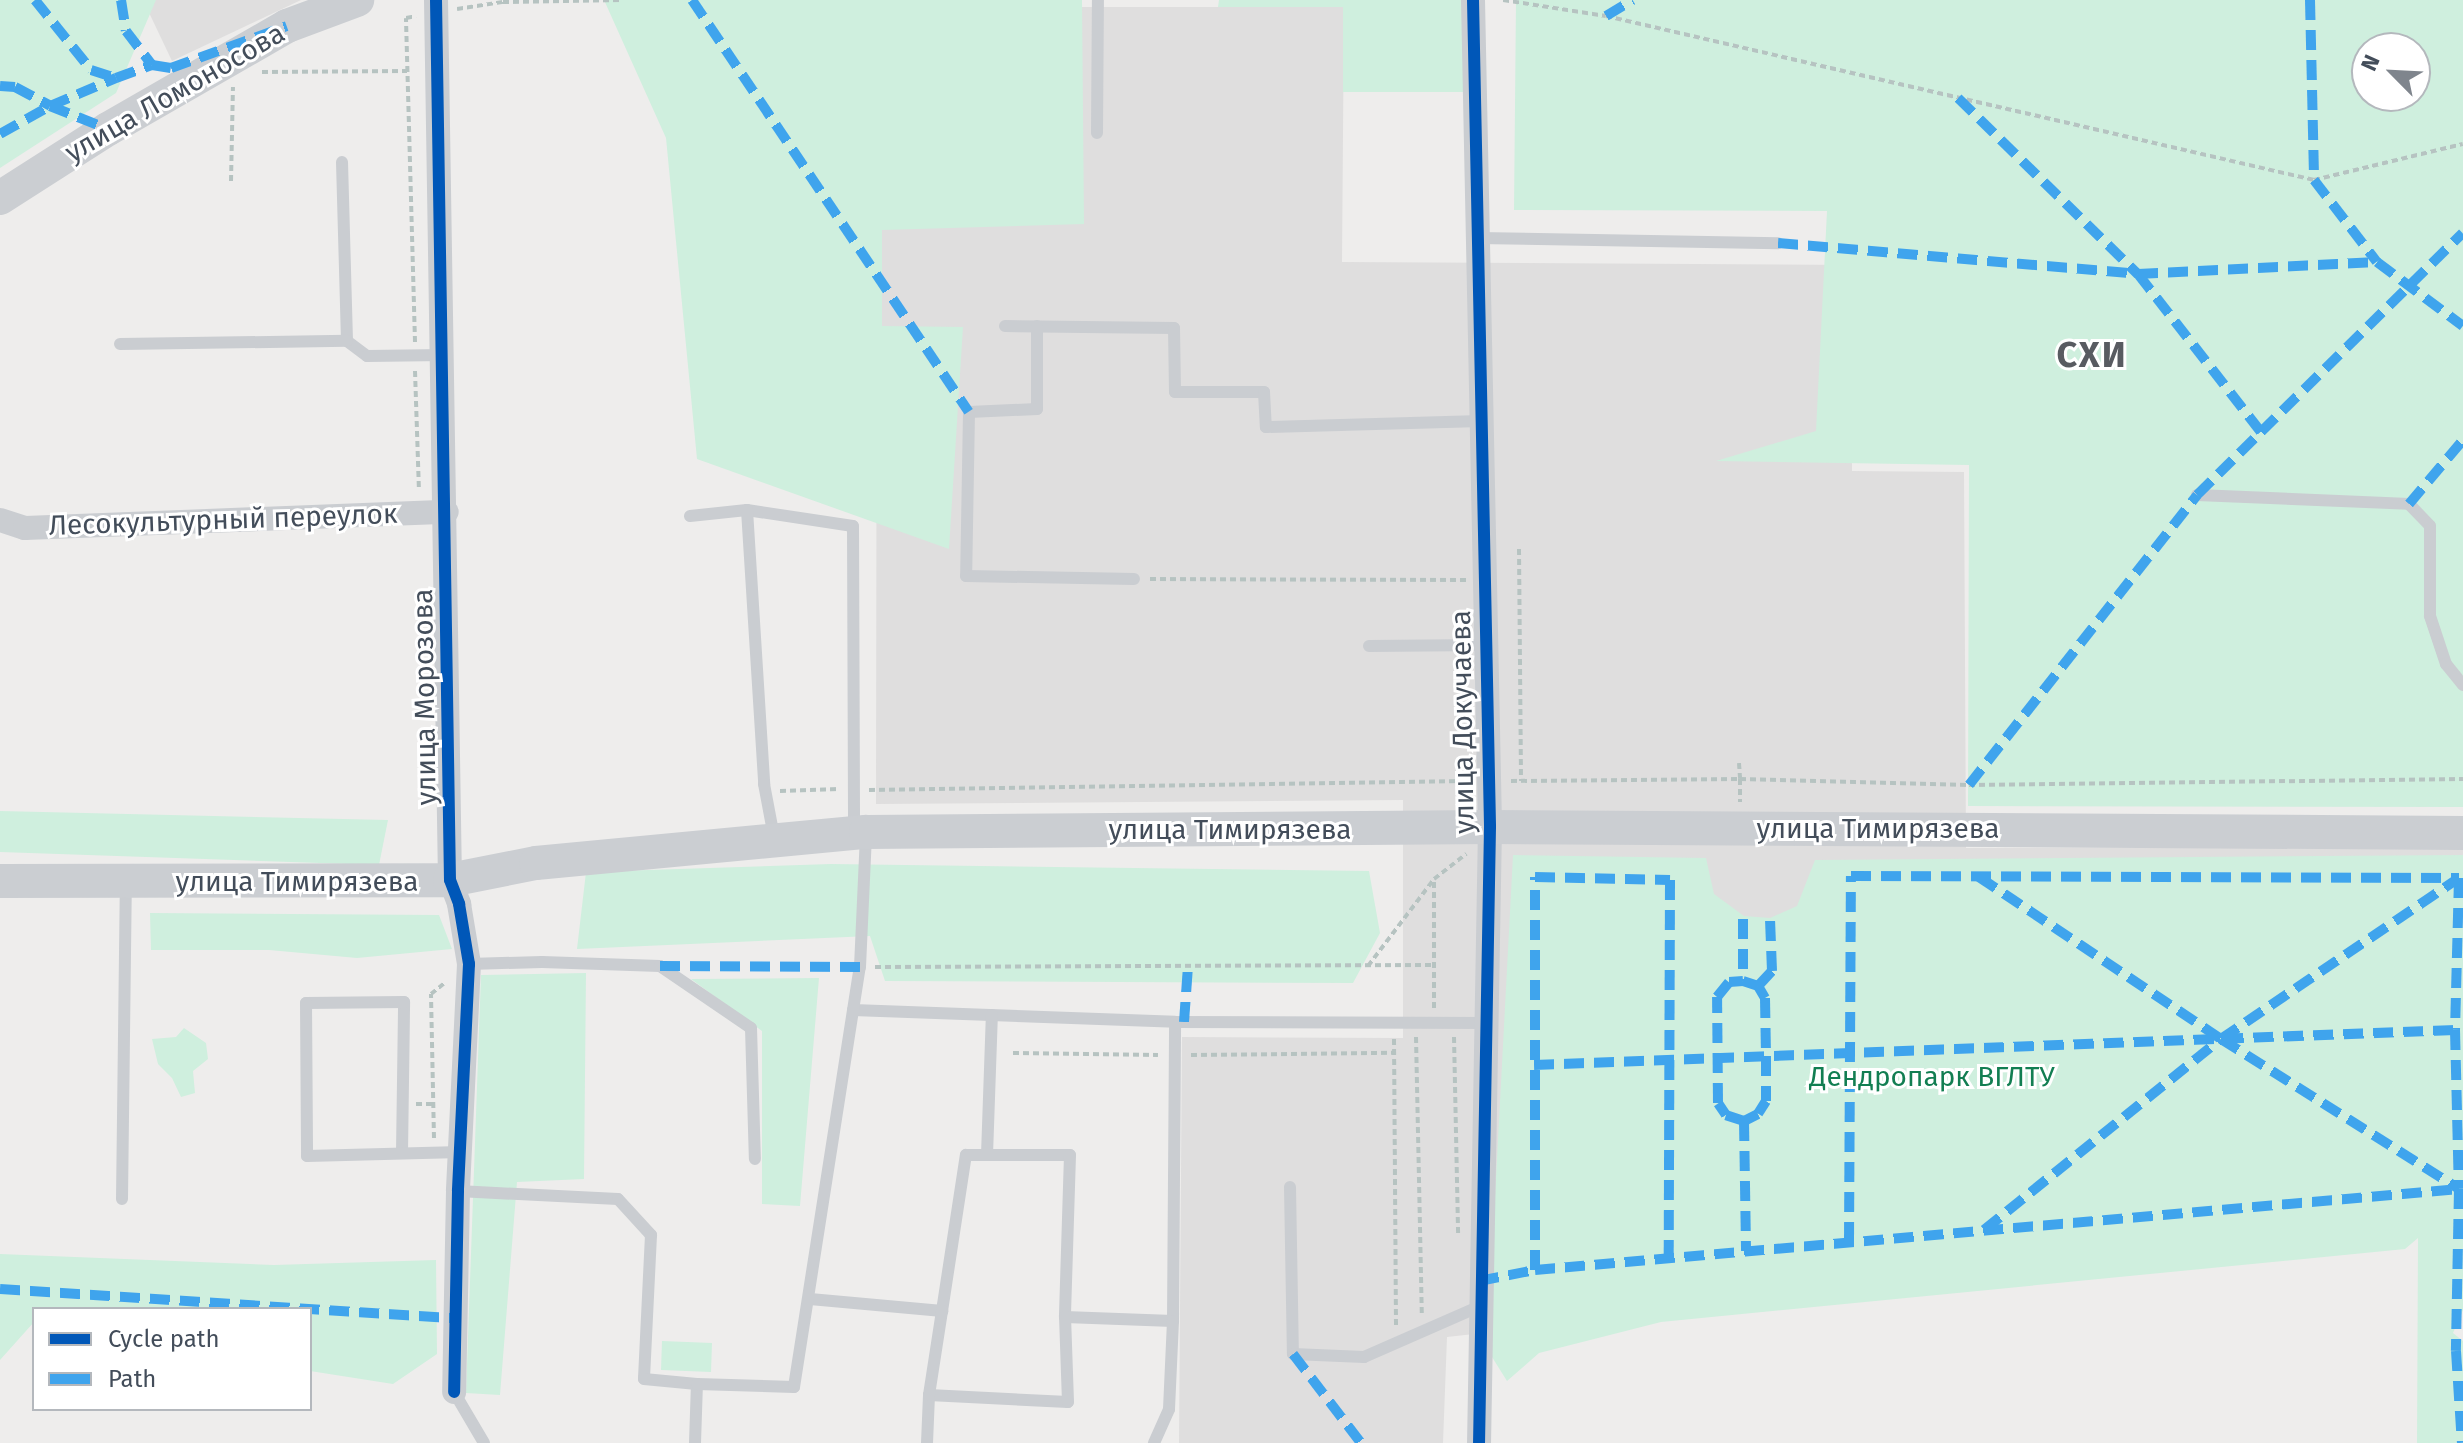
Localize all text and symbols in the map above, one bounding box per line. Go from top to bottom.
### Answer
street label: улица Ломоносова [59,16,291,170]
north arrow [2351,32,2431,112]
text: N [2355,51,2386,75]
district label: СХИ [2056,334,2128,378]
street label: Лесокультурный переулок [48,497,398,543]
street label: улица Морозова [406,588,444,806]
street label: улица Докучаева [1444,610,1482,834]
street label: улица Тимирязева [1756,812,2000,846]
street label: улица Тимирязева [1108,813,1352,847]
street label: улица Тимирязева [175,865,419,899]
park label: Дендропарк ВГЛТУ [1809,1060,2055,1094]
legend [32,1307,312,1411]
text: Cycle path [108,1325,220,1353]
text: Path [108,1365,156,1393]

